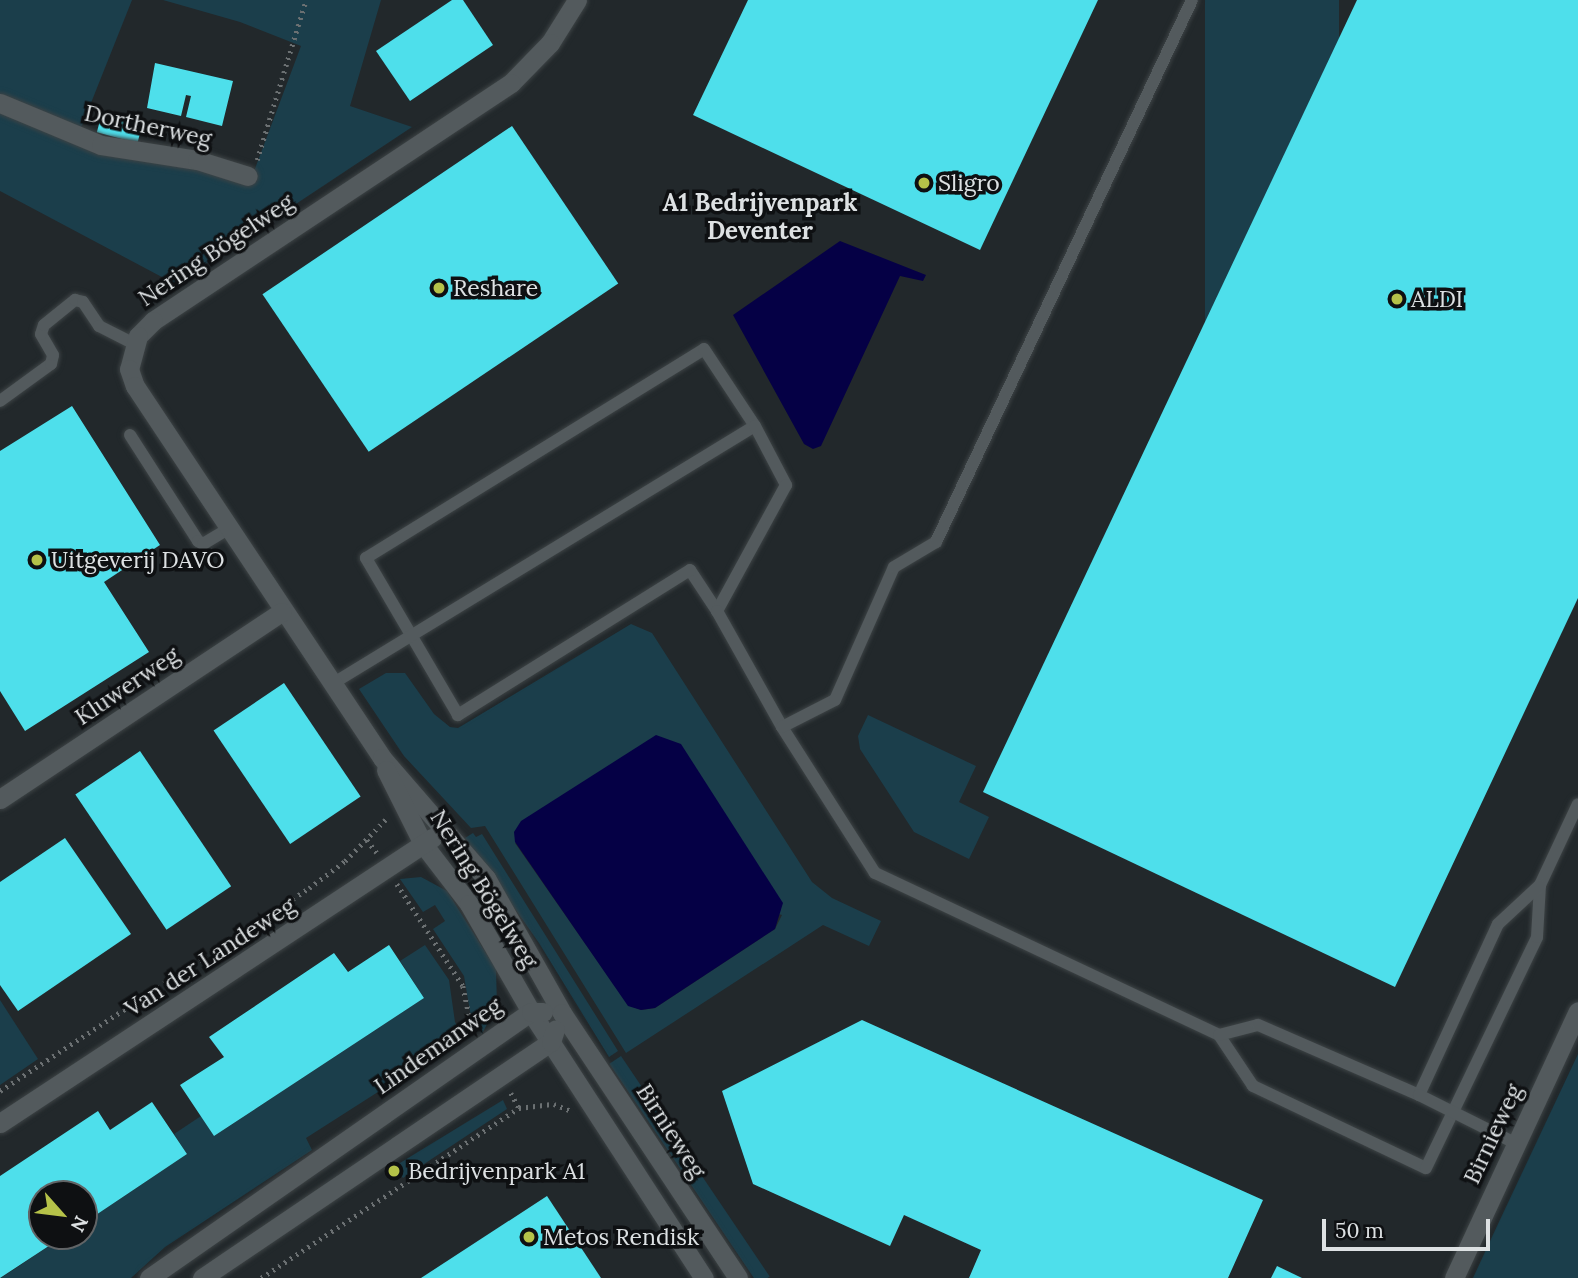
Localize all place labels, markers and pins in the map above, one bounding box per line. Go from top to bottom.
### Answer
place label: Sligro [938,169,1000,197]
marker: Sligro [916,175,932,191]
place label: Reshare [453,274,538,302]
marker: Reshare [431,280,447,296]
place label: ALDI [1411,285,1463,313]
marker: ALDI [1389,291,1405,307]
place label: Uitgeverij DAVO [51,546,225,574]
marker: Uitgeverij DAVO [29,552,45,568]
place label: Bedrijvenpark A1 [408,1157,585,1185]
marker: Bedrijvenpark A1 [386,1163,402,1179]
place label: Metos Rendisk [543,1223,699,1251]
marker: Metos Rendisk [521,1229,537,1245]

